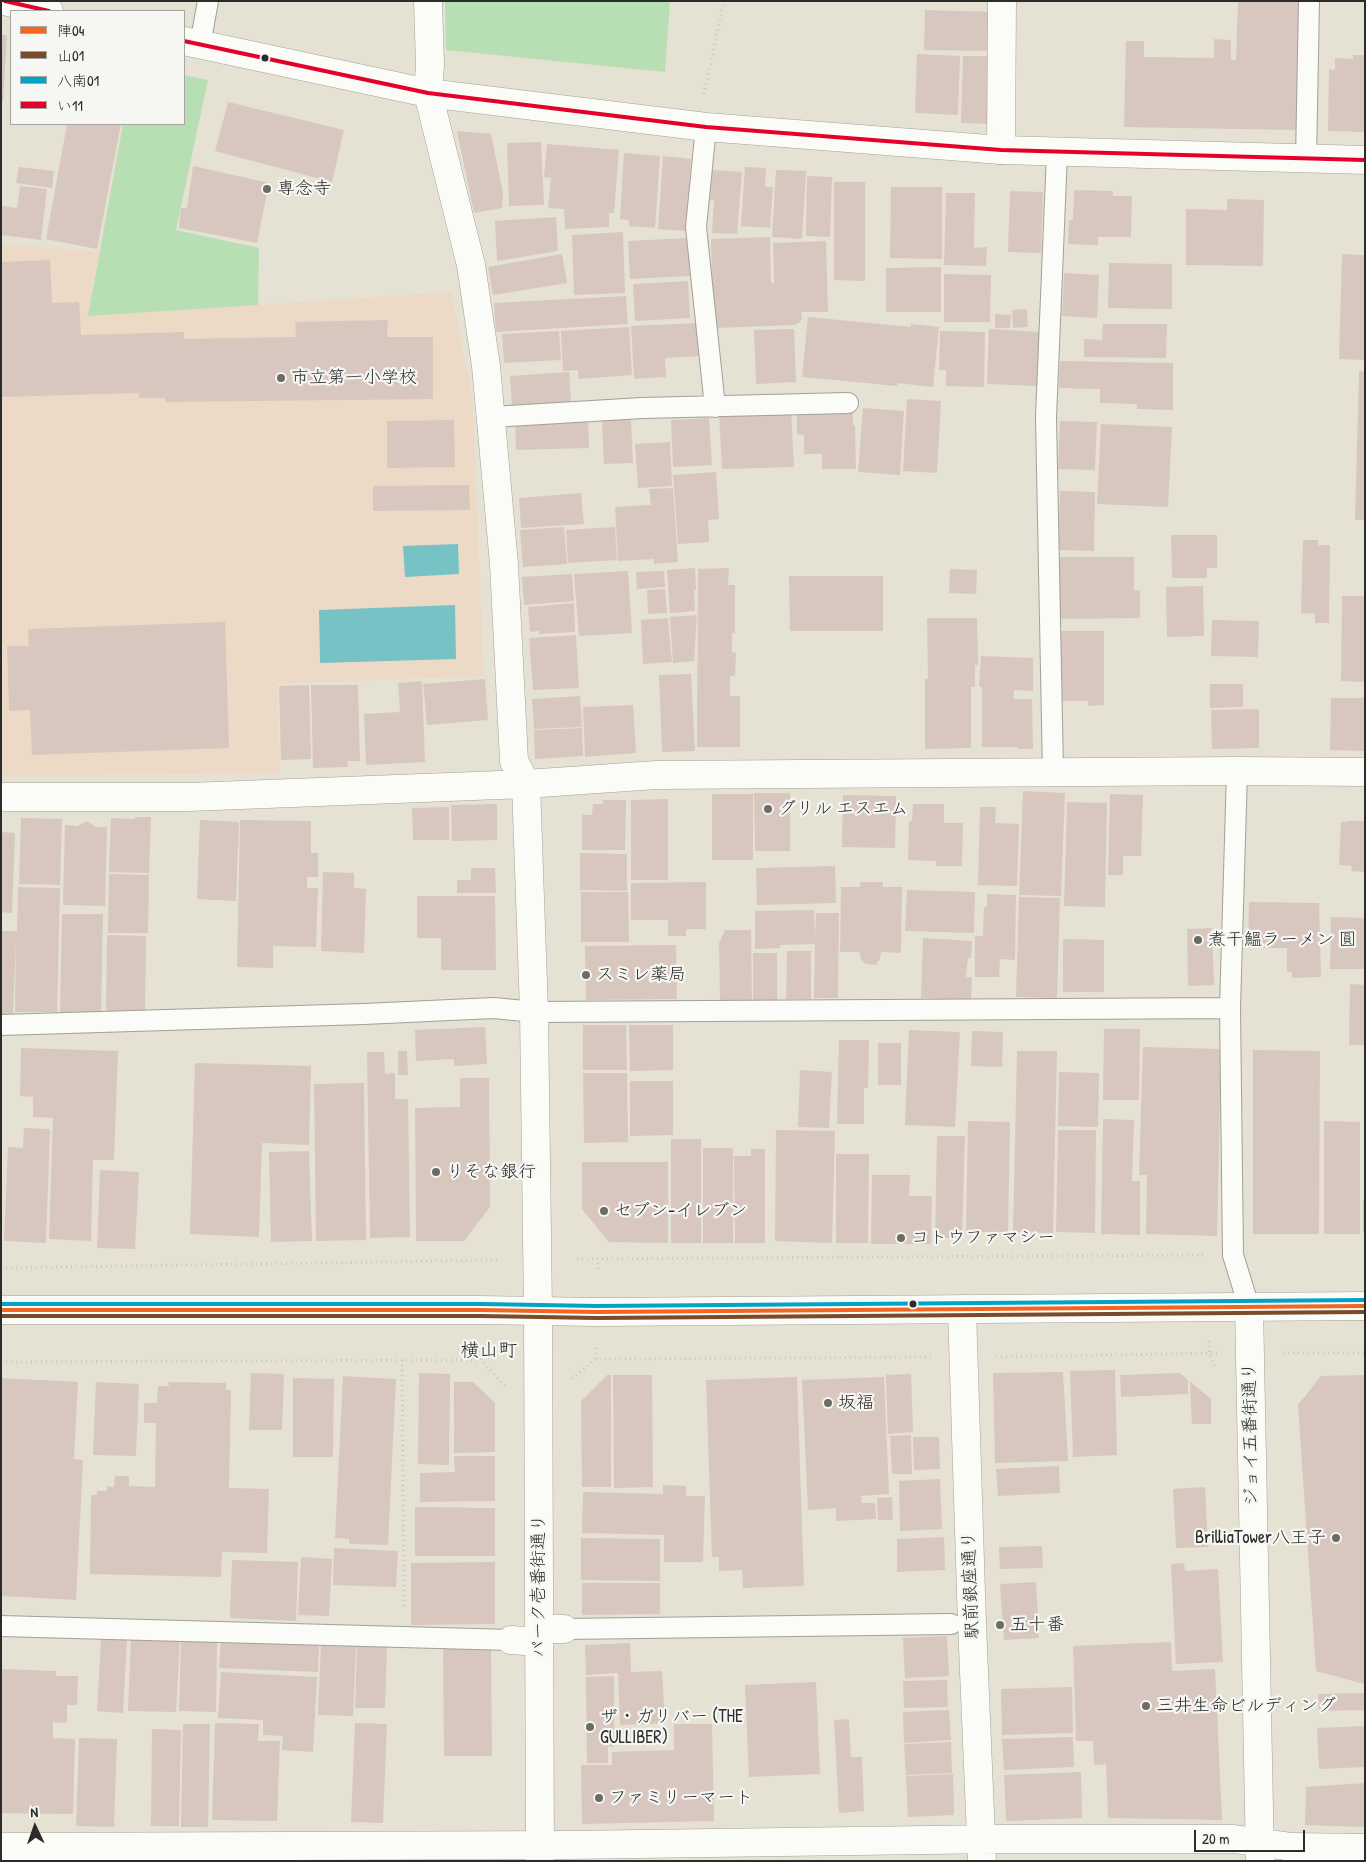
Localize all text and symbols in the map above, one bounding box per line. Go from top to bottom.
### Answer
legend [10,10,185,125]
text: 陣04 [57,20,84,41]
text: 山01 [57,45,84,66]
unlabelled marker [260,53,270,63]
text: 八南01 [57,70,99,91]
text: い11 [57,95,83,116]
place label: 専念寺 [277,178,331,200]
marker: 専念寺 [261,183,273,195]
place label: 市立第一小学校 [291,367,417,389]
marker: 市立第一小学校 [275,372,287,384]
place label: グリル エスエム [778,798,908,820]
marker: グリル エスエム [762,803,774,815]
place label: 煮干鰮ラーメン 圓 [1208,929,1356,951]
marker: 煮干鰮ラーメン 圓 [1192,934,1204,946]
place label: スミレ薬局 [596,964,686,986]
marker: スミレ薬局 [580,969,592,981]
place label: りそな銀行 [446,1161,536,1183]
marker: りそな銀行 [430,1166,442,1178]
place label: セブン-イレブン [614,1200,747,1222]
marker: セブン-イレブン [598,1205,610,1217]
place label: コトウファマシー [911,1227,1055,1249]
marker: コトウファマシー [895,1232,907,1244]
unlabelled marker [908,1299,918,1309]
district label: 横山町 [461,1340,517,1362]
street label: ジョイ五番街通り [1239,1362,1263,1506]
place label: 坂福 [838,1392,874,1414]
marker: 坂福 [822,1397,834,1409]
street label: パーク壱番街通り [528,1514,550,1658]
place label: BrilliaTower八王子 [1195,1527,1326,1549]
street label: 駅前銀座通り [958,1531,984,1639]
marker: BrilliaTower八王子 [1330,1532,1342,1544]
place label: 五十番 [1010,1614,1064,1636]
marker: 五十番 [994,1619,1006,1631]
place label: 三井生命ビルディング [1156,1695,1336,1717]
marker: 三井生命ビルディング [1140,1700,1152,1712]
place label: ザ・ガリバー (THE GULLIBER) [600,1706,743,1748]
marker: ザ・ガリバー (THE GULLIBER) [584,1721,596,1733]
place label: ファミリーマート [609,1787,753,1809]
marker: ファミリーマート [593,1792,605,1804]
north arrow [10,1802,60,1852]
text: N [30,1802,38,1821]
scale bar [1196,1820,1307,1852]
text: 20 m [1202,1828,1229,1849]

